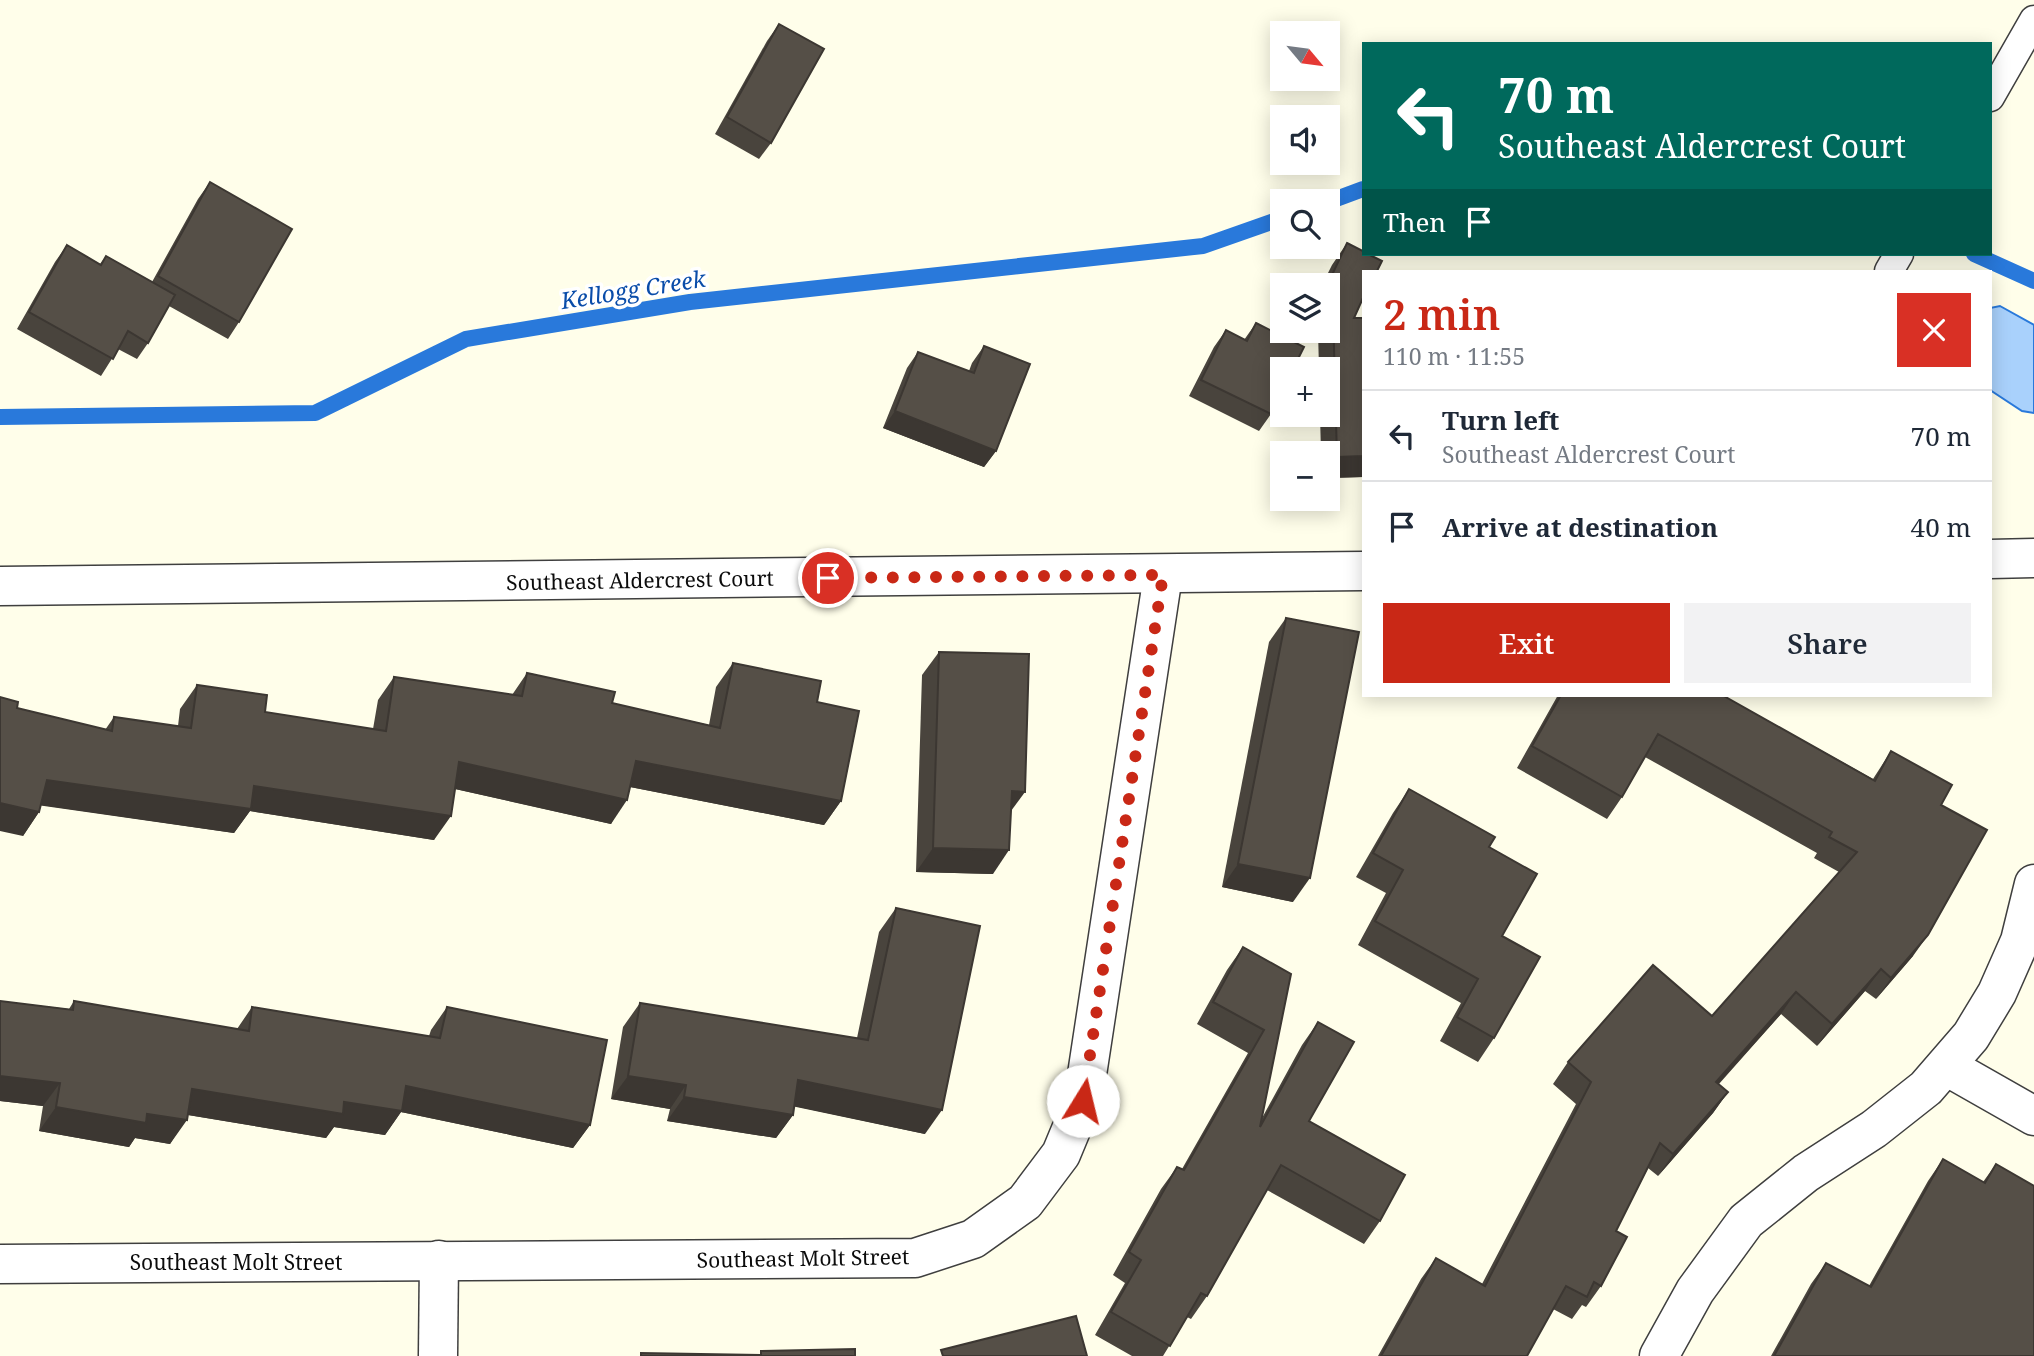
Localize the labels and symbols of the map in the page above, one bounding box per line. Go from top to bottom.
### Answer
north arrow [1270,21,1340,91]
water label: Kellogg Creek [557,262,709,316]
pin [798,548,858,608]
street label: Southeast Aldercrest Court [506,564,774,596]
position arrow [1046,1064,1120,1138]
street label: Southeast Molt Street [696,1242,910,1274]
street label: Southeast Molt Street [130,1248,342,1276]

